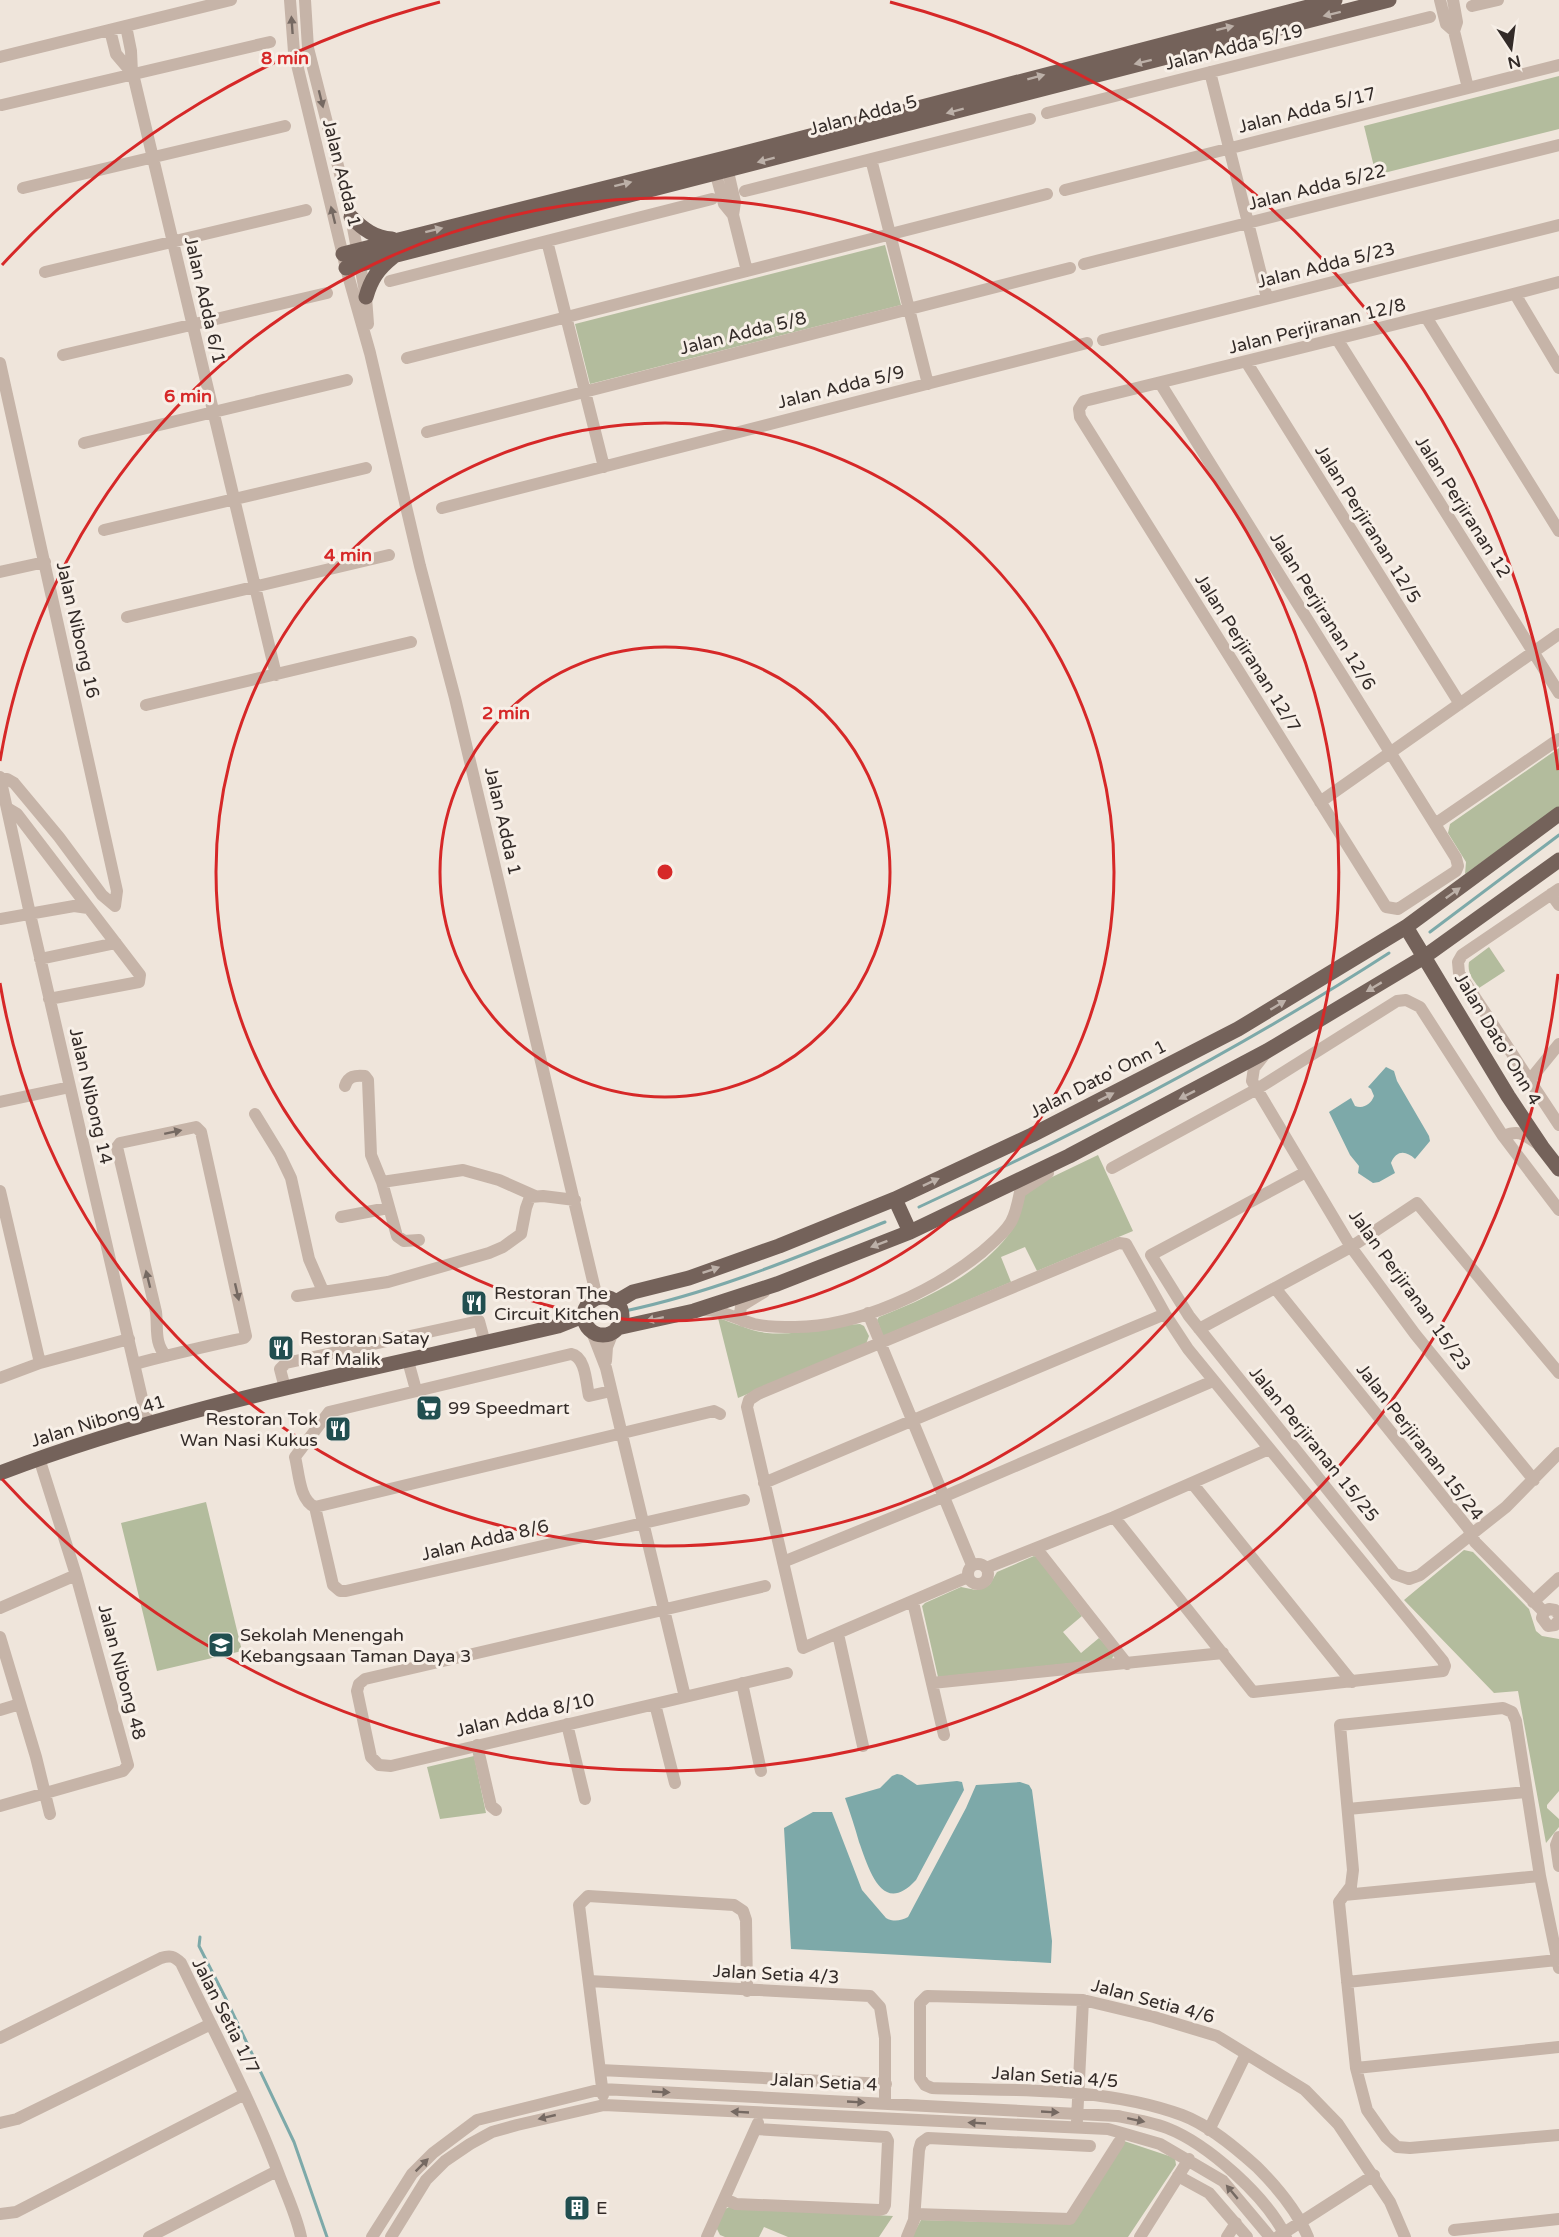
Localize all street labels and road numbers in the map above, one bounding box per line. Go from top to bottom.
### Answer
street label: Jalan Adda 5/19 [1163,19,1305,75]
street label: Jalan Adda 5/17 [1236,82,1378,138]
street label: Jalan Adda 5 [807,90,919,140]
street label: Jalan Adda 1 [318,117,366,229]
street label: Jalan Adda 5/22 [1246,159,1388,215]
street label: Jalan Adda 6/1 [180,234,230,366]
street label: Jalan Adda 5/23 [1255,237,1397,293]
street label: Jalan Perjiranan 12/8 [1226,293,1408,359]
street label: Jalan Adda 5/8 [677,307,809,359]
street label: Jalan Adda 5/9 [775,361,907,413]
street label: Jalan Perjiranan 12 [1410,432,1516,582]
street label: Jalan Perjiranan 12/5 [1310,441,1426,607]
street label: Jalan Perjiranan 12/6 [1265,528,1381,694]
street label: Jalan Nibong 16 [52,560,104,700]
street label: Jalan Perjiranan 12/7 [1190,570,1306,736]
street label: Jalan Adda 1 [480,765,526,877]
street label: Jalan Dato' Onn 4 [1450,969,1546,1109]
street label: Jalan Nibong 14 [65,1026,117,1166]
street label: Jalan Dato' Onn 1 [1026,1035,1170,1123]
street label: Jalan Perjiranan 15/23 [1344,1205,1476,1375]
street label: Jalan Perjiranan 15/24 [1352,1359,1488,1525]
street label: Jalan Perjiranan 15/25 [1245,1362,1383,1526]
street label: Jalan Nibong 41 [28,1390,168,1452]
street label: Jalan Adda 8/6 [419,1515,551,1565]
street label: Jalan Nibong 48 [93,1602,151,1742]
street label: Jalan Adda 8/10 [454,1688,596,1742]
street label: Jalan Setia 1/7 [187,1954,265,2078]
street label: Jalan Setia 4/3 [712,1960,840,1988]
street label: Jalan Setia 4/6 [1089,1974,1217,2028]
street label: Jalan Setia 4/5 [991,2062,1119,2092]
street label: Jalan Setia 4 [770,2068,878,2096]

